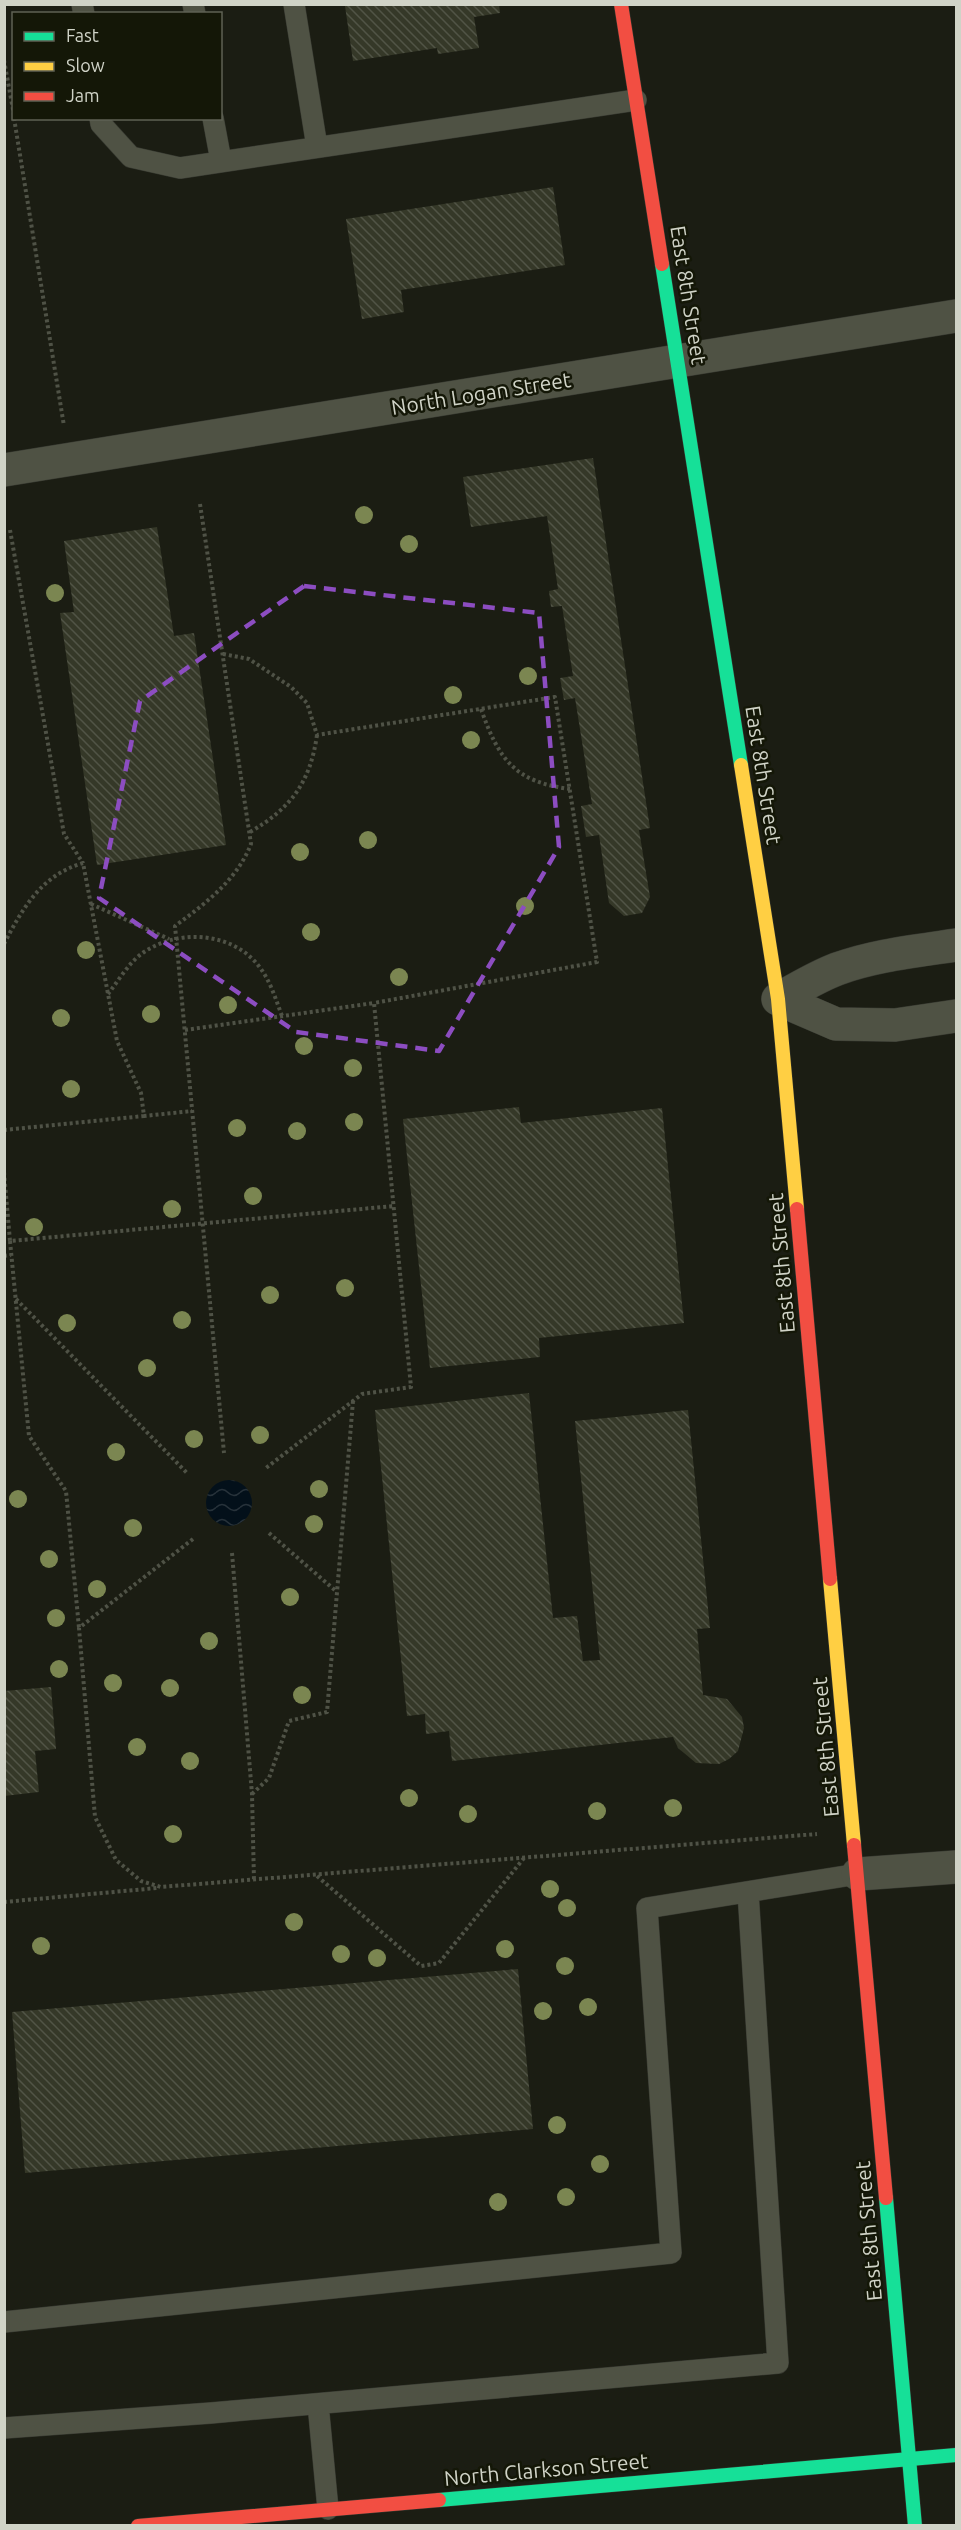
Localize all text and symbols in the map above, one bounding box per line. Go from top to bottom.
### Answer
legend [12,12,222,120]
text: Fast [66,25,99,45]
text: Slow [66,55,105,75]
text: Jam [66,85,100,105]
street label: East 8th Street [666,224,712,366]
street label: North Logan Street [389,367,573,419]
street label: East 8th Street [741,704,787,846]
street label: East 8th Street [763,1192,799,1334]
street label: East 8th Street [807,1676,843,1818]
street label: East 8th Street [850,2160,886,2302]
street label: North Clarkson Street [443,2448,649,2490]

